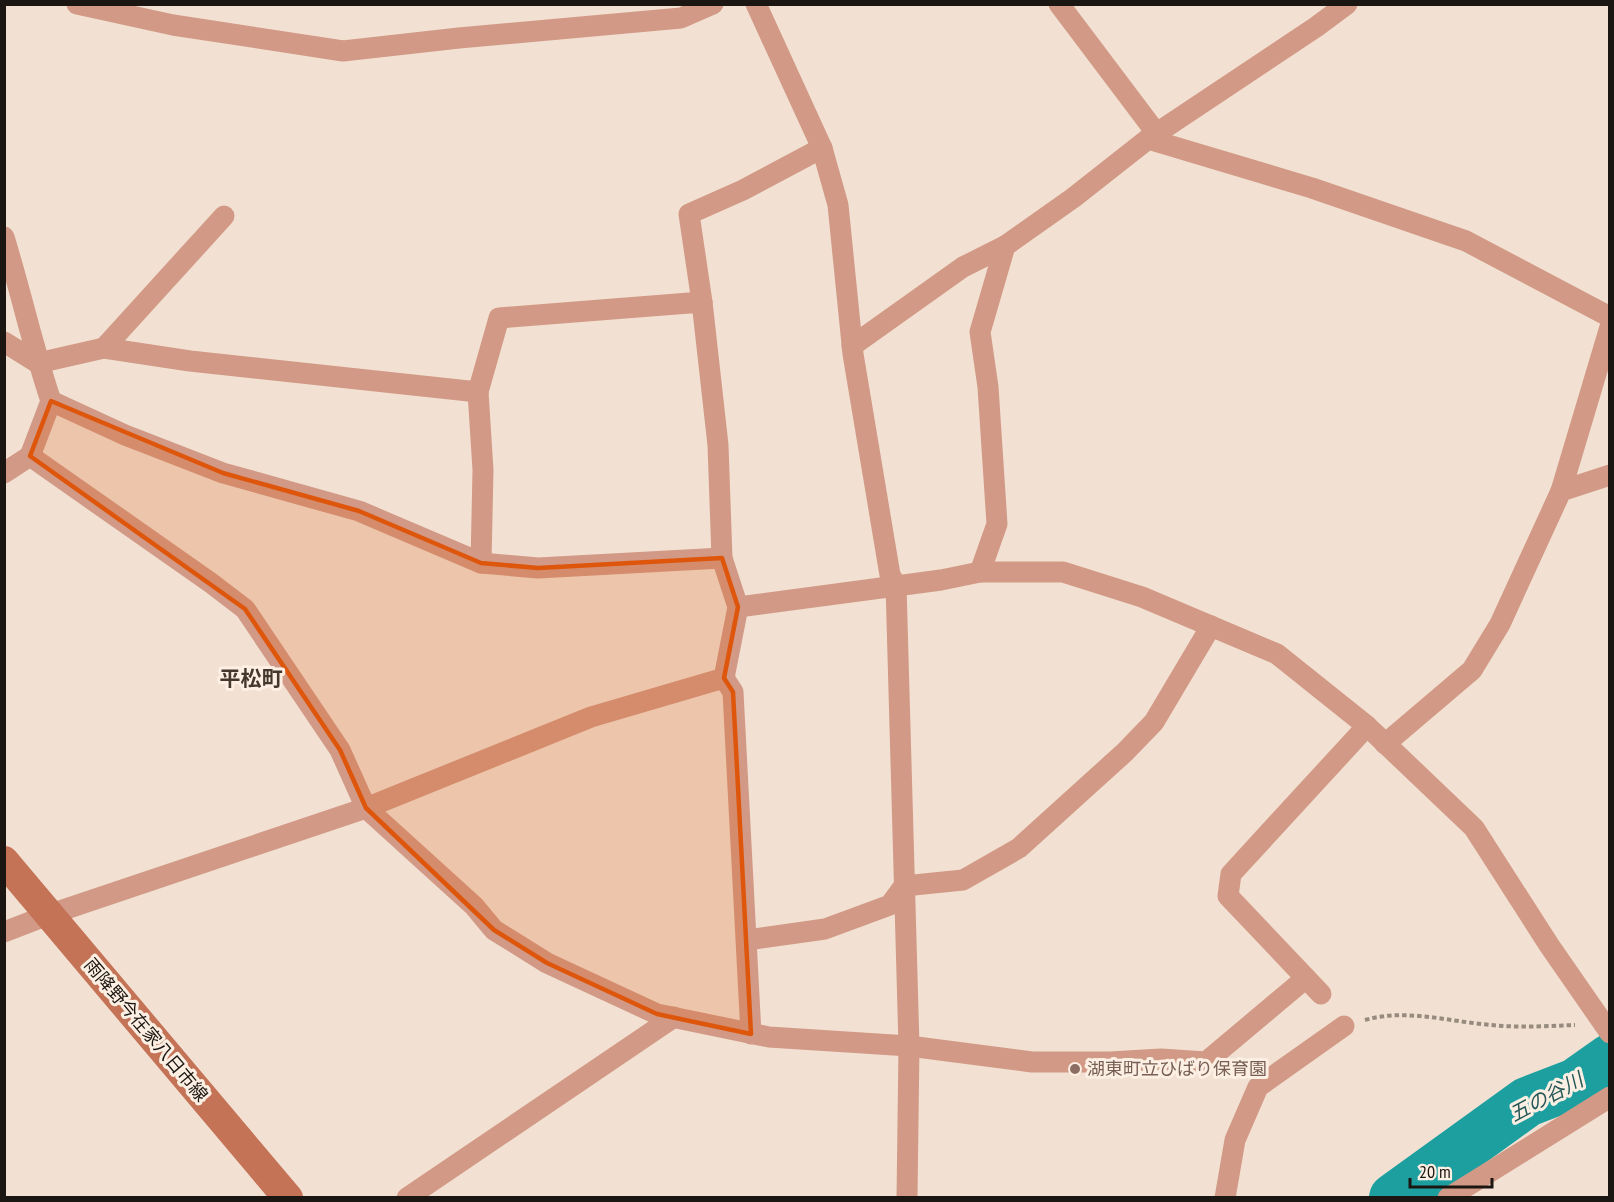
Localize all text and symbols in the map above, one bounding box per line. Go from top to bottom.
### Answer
district label: 平松町 [220,665,283,692]
street label: 雨降野今在家八日市線 [80,953,213,1106]
place label: 湖東町立ひばり保育園 [1087,1057,1267,1080]
marker: 湖東町立ひばり保育園 [1068,1062,1082,1076]
water label: 五の谷川 [1505,1066,1589,1127]
scale bar [1410,1151,1492,1189]
text: 20 m [1419,1160,1451,1183]

